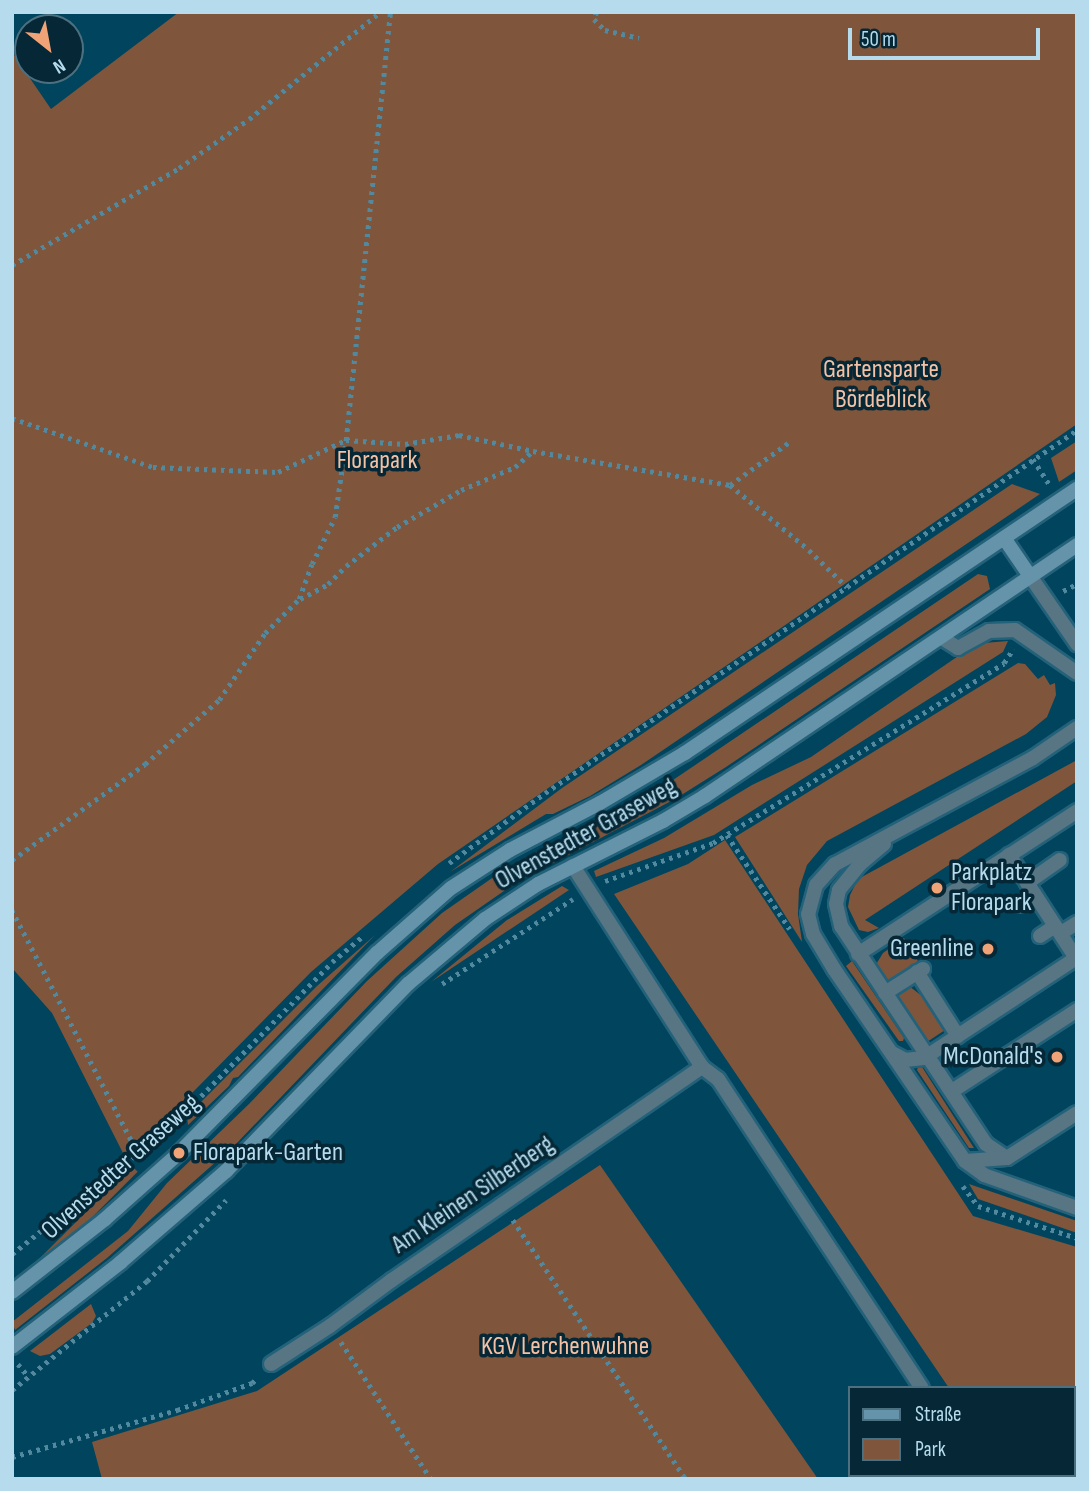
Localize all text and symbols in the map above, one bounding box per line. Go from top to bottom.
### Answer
north arrow [14,14,84,84]
scale bar [851,14,1044,58]
text: 50 m [861,27,896,52]
text: N [49,53,69,78]
park label: Gartensparte Bördeblick [823,354,939,416]
park label: Florapark [337,445,417,477]
street label: Olvenstedter Graseweg [490,771,682,897]
place label: Parkplatz Florapark [951,857,1032,918]
marker: Parkplatz Florapark [929,880,945,896]
place label: Greenline [890,933,974,965]
marker: Greenline [980,941,996,957]
place label: McDonald's [943,1041,1043,1073]
marker: McDonald's [1049,1049,1065,1065]
street label: Olvenstedter Graseweg [35,1088,207,1246]
street label: Am Kleinen Silberberg [386,1129,560,1261]
place label: Florapark-Garten [193,1137,343,1169]
marker: Florapark-Garten [171,1145,187,1161]
park label: KGV Lerchenwuhne [481,1331,649,1363]
legend [848,1386,1075,1477]
text: Straße [915,1402,961,1427]
text: Park [915,1437,946,1462]

